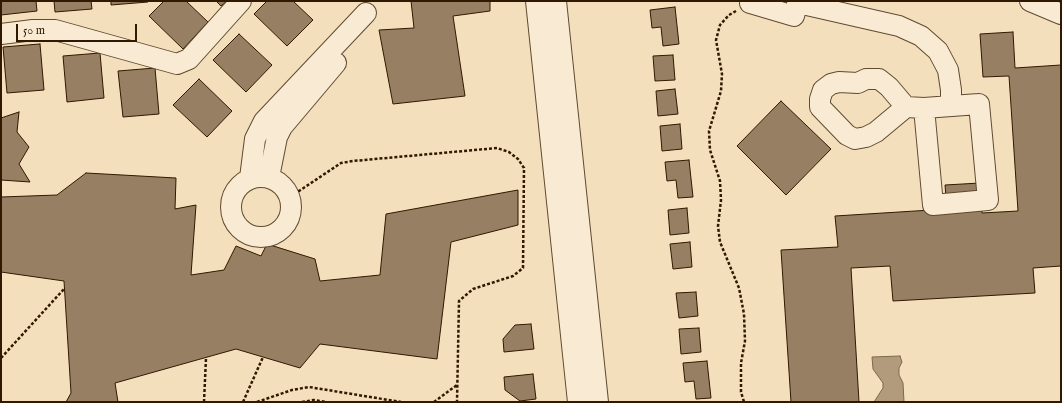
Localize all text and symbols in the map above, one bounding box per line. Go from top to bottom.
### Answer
scale bar [18,16,139,42]
text: 50 m [23,23,45,38]

